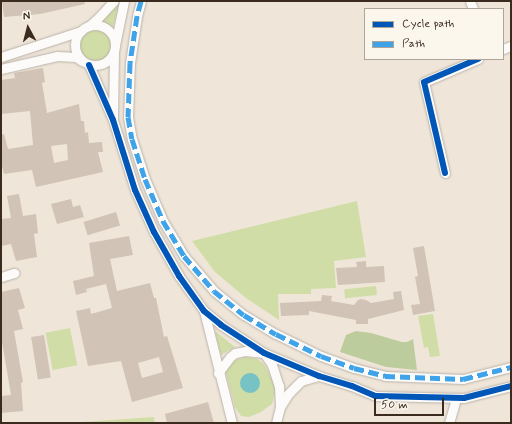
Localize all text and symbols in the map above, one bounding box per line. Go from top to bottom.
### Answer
north arrow [8,8,48,48]
legend [364,8,504,60]
text: N [22,9,31,23]
text: Cycle path [402,16,454,32]
text: Path [402,36,425,52]
scale bar [376,390,446,416]
text: 50 m [381,397,408,413]

